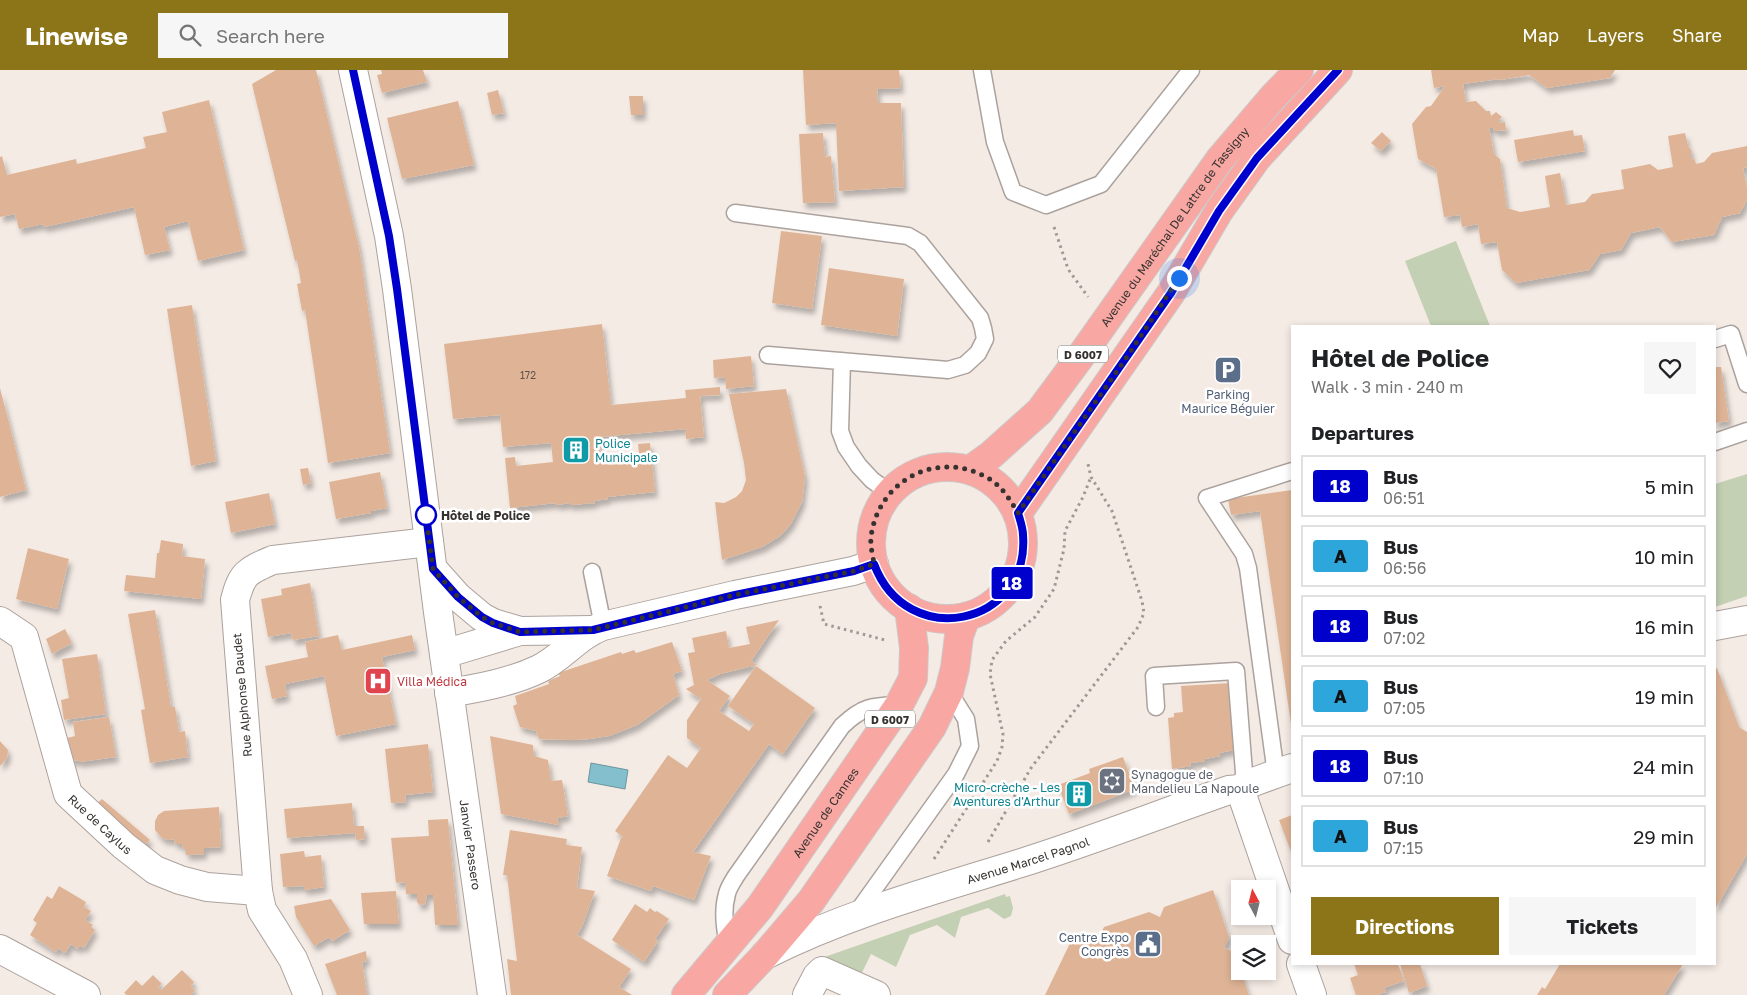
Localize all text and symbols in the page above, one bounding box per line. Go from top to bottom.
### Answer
search box [158,13,508,58]
text: Linewise [25,21,128,50]
icon: search [176,21,204,49]
text: Search here [216,24,325,47]
text: Map [1522,24,1559,46]
text: Layers [1587,24,1644,46]
text: Share [1672,24,1722,46]
street label: Avenue du Maréchal De Lattre de Tassigny [1097,123,1252,329]
your location [1167,266,1192,291]
button: heart [1644,342,1696,394]
text: Hôtel de Police [1311,343,1489,372]
road number: D 6007 [1058,346,1108,362]
parking icon: Parking Maurice Béguier [1213,355,1243,385]
house number: 172 [520,369,536,381]
text: Walk · 3 min · 240 m [1311,377,1463,397]
place label: Parking Maurice Béguier [1181,387,1275,416]
text: Departures [1311,421,1414,444]
building icon: Police Municipale [561,435,591,465]
place label: Police Municipale [595,436,658,465]
text: Bus [1383,465,1418,488]
text: 18 [1330,475,1351,497]
text: 5 min [1645,475,1694,498]
text: 06:51 [1383,488,1424,508]
marker: Hôtel de Police [415,504,437,526]
place label: Hôtel de Police [441,508,530,523]
text: Bus [1383,535,1418,558]
text: A [1334,545,1347,567]
text: 10 min [1635,545,1694,568]
text: 06:56 [1383,558,1426,578]
line badge: 18 [990,567,1034,599]
text: 18 [1002,572,1022,594]
text: Bus [1383,605,1418,628]
text: 18 [1330,615,1351,637]
text: 16 min [1635,615,1694,638]
text: 07:02 [1383,628,1425,648]
street label: Rue Alphonse Daudet [229,632,255,757]
hospital icon: Villa Médica [363,666,393,696]
place label: Villa Médica [397,674,467,689]
text: Bus [1383,675,1418,698]
text: A [1334,685,1347,707]
text: 19 min [1635,685,1694,708]
text: 07:05 [1383,698,1425,718]
road number: D 6007 [865,711,915,728]
text: Bus [1383,745,1418,768]
text: 18 [1330,755,1351,777]
text: 24 min [1633,755,1694,778]
street label: Avenue de Cannes [789,764,861,860]
synagogue icon: Synagogue de Mandelieu La Napoule [1097,766,1127,796]
place label: Synagogue de Mandelieu La Napoule [1131,767,1259,796]
text: 07:10 [1383,768,1424,788]
building icon: Micro-crèche - Les Aventures d'Arthur [1064,779,1094,809]
place label: Micro-crèche - Les Aventures d'Arthur [953,780,1060,809]
street label: Rue de Caylus [65,791,135,857]
street label: Janvier Passero [457,798,485,891]
text: Bus [1383,815,1418,838]
text: A [1334,825,1347,847]
text: 29 min [1633,825,1694,848]
street label: Avenue Marcel Pagnol [965,833,1091,887]
text: 07:15 [1383,838,1423,858]
north arrow [1231,880,1276,925]
map controls [1231,880,1276,980]
button: Directions [1311,897,1499,955]
button: Tickets [1509,897,1696,955]
public building icon: Centre Expo Congrès [1133,929,1163,959]
place label: Centre Expo Congrès [1059,930,1129,959]
button: layers [1231,935,1276,980]

